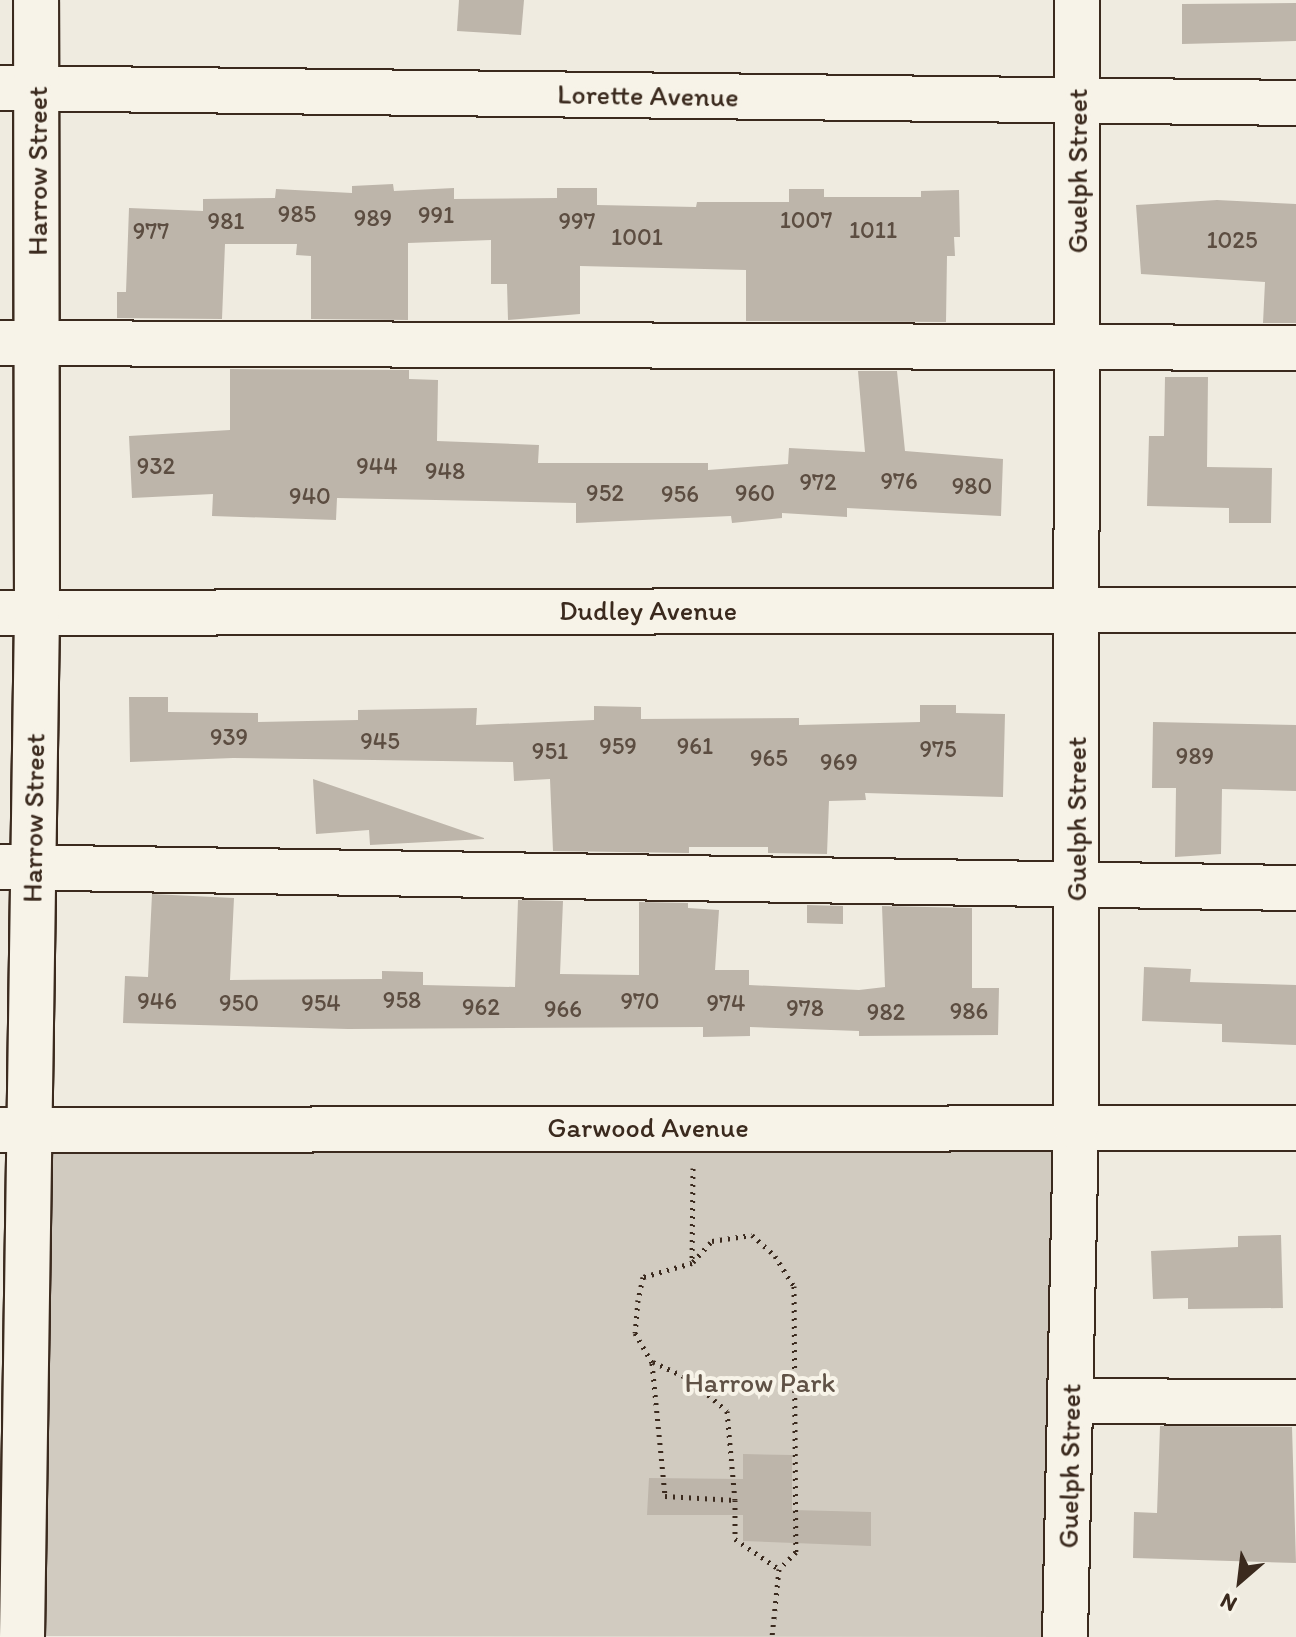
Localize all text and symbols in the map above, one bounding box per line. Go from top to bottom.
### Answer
street label: Lorette Avenue [558,77,738,113]
street label: Harrow Street [20,86,54,256]
street label: Guelph Street [1060,88,1094,254]
house number: 985 [278,200,316,228]
house number: 991 [418,201,454,229]
house number: 989 [354,204,392,232]
house number: 1007 [780,206,832,234]
house number: 981 [208,207,244,235]
house number: 997 [558,207,596,235]
house number: 1011 [849,216,897,244]
house number: 977 [133,217,169,245]
house number: 1001 [611,223,663,251]
house number: 1025 [1206,226,1258,254]
house number: 932 [137,452,175,480]
house number: 944 [356,452,398,480]
house number: 948 [425,457,465,485]
house number: 976 [880,467,918,495]
house number: 972 [799,468,837,496]
house number: 980 [952,472,992,500]
house number: 952 [586,479,624,507]
house number: 960 [735,479,775,507]
house number: 956 [661,480,699,508]
house number: 940 [289,482,331,510]
street label: Dudley Avenue [559,593,737,627]
house number: 939 [210,723,248,751]
house number: 945 [360,727,400,755]
house number: 959 [599,732,637,760]
house number: 961 [677,732,713,760]
street label: Harrow Street [15,733,51,903]
house number: 975 [919,735,957,763]
street label: Guelph Street [1059,736,1093,902]
house number: 951 [532,737,568,765]
house number: 989 [1176,742,1214,770]
house number: 965 [750,744,788,772]
house number: 969 [820,748,858,776]
house number: 958 [383,986,421,1014]
house number: 946 [137,987,177,1015]
house number: 970 [620,987,660,1015]
house number: 950 [219,989,259,1017]
house number: 954 [301,989,341,1017]
house number: 974 [707,989,745,1017]
house number: 962 [462,993,500,1021]
house number: 978 [786,994,824,1022]
house number: 966 [544,995,582,1023]
house number: 986 [950,997,988,1025]
house number: 982 [867,998,905,1026]
street label: Garwood Avenue [547,1110,749,1144]
park label: Harrow Park [685,1365,835,1399]
street label: Guelph Street [1051,1383,1087,1549]
north arrow [1200,1541,1280,1621]
text: N [1216,1587,1241,1618]

